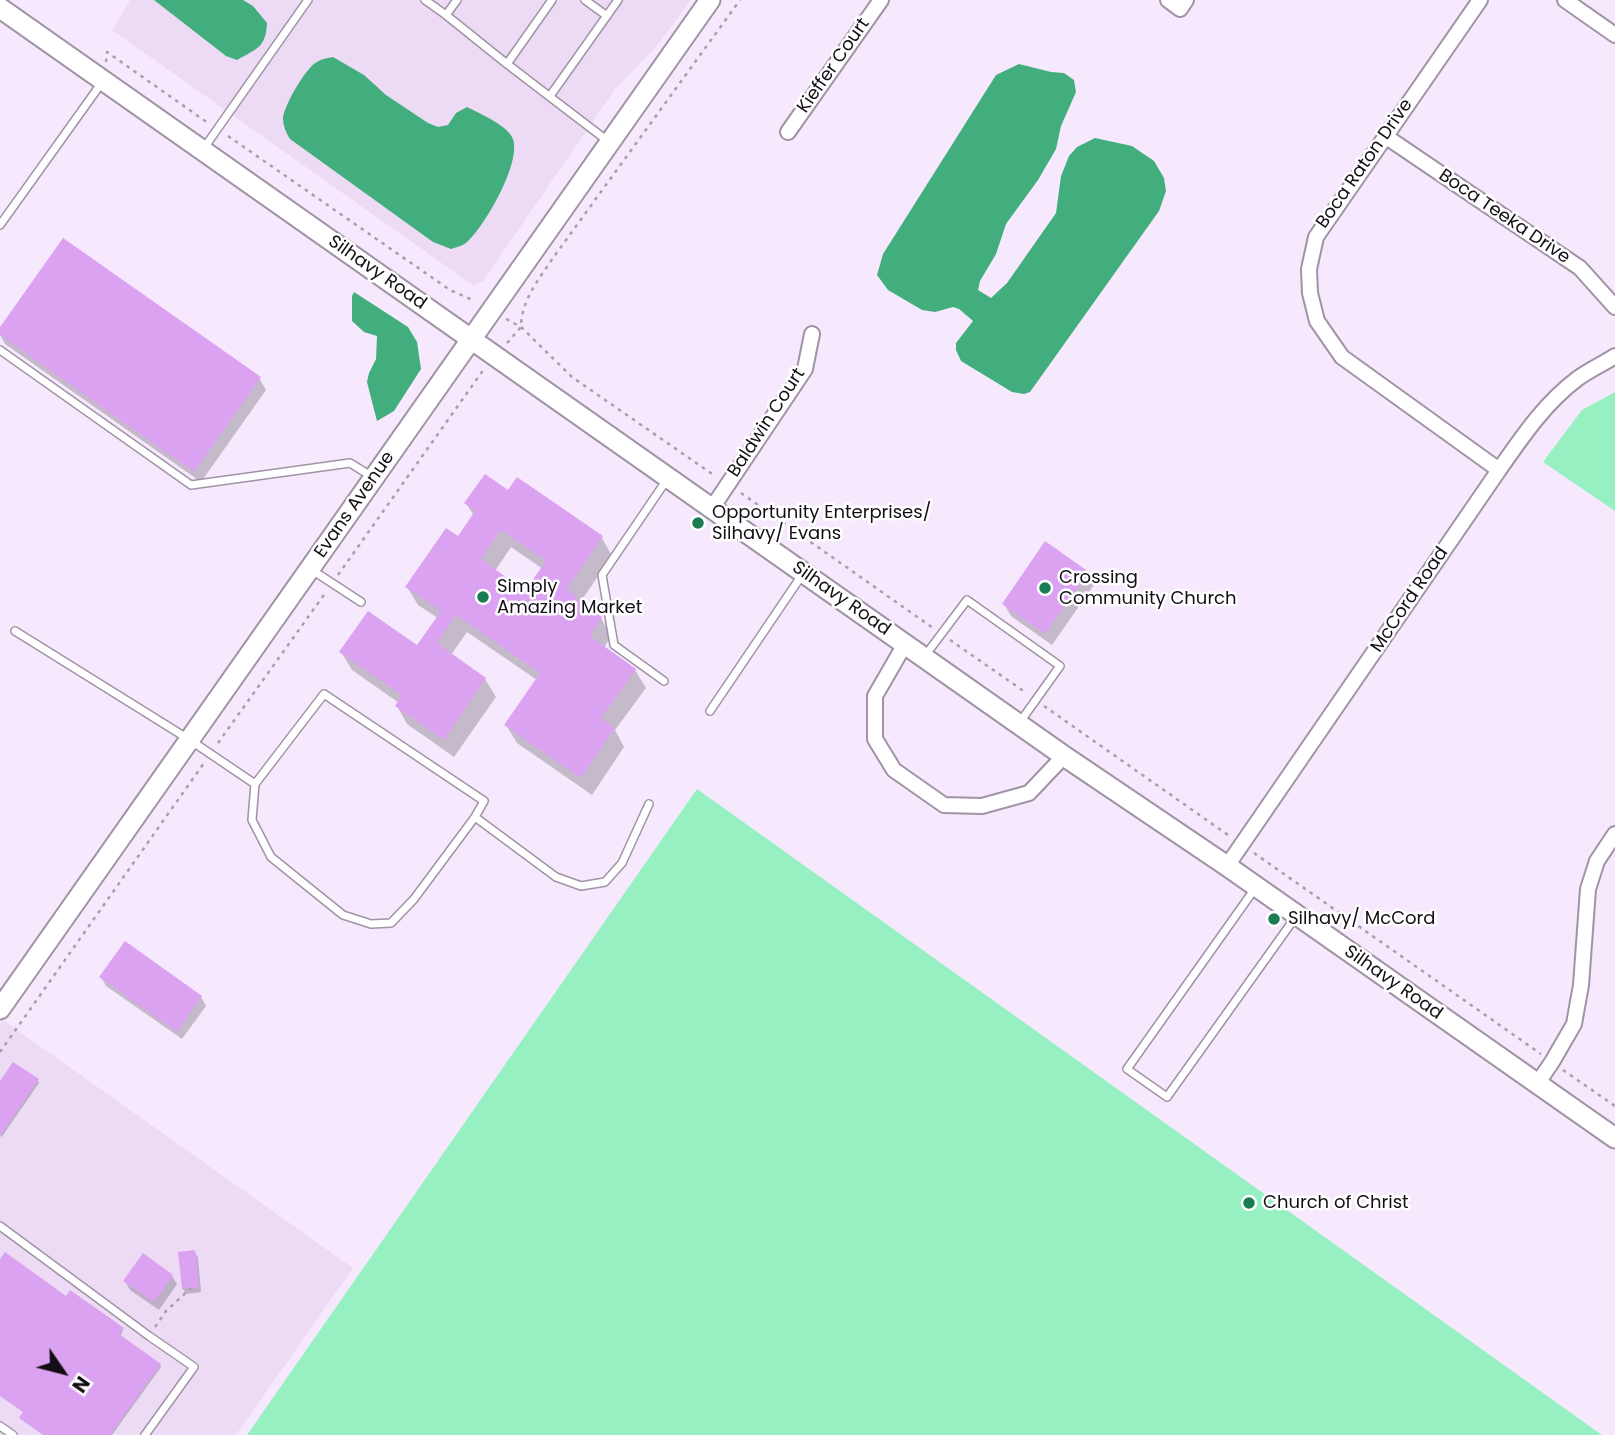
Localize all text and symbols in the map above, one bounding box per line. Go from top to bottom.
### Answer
street label: Kieffer Court [793,14,875,118]
street label: Boca Raton Drive [1312,95,1418,233]
street label: Boca Teeka Drive [1434,165,1574,269]
street label: Silhavy Road [324,231,430,315]
street label: Baldwin Court [724,364,810,482]
street label: Evans Avenue [310,448,400,562]
place label: Opportunity Enterprises/ Silhavy/ Evans [712,502,931,544]
marker: Opportunity Enterprises/ Silhavy/ Evans [690,515,706,531]
street label: McCord Road [1367,543,1453,657]
street label: Silhavy Road [788,557,894,641]
place label: Crossing Community Church [1059,567,1237,610]
place label: Simply Amazing Market [497,576,642,618]
marker: Crossing Community Church [1037,580,1053,596]
marker: Simply Amazing Market [475,589,491,605]
place label: Silhavy/ McCord [1288,908,1435,930]
marker: Silhavy/ McCord [1266,911,1282,927]
street label: Silhavy Road [1340,941,1446,1025]
place label: Church of Christ [1263,1192,1409,1214]
marker: Church of Christ [1241,1195,1257,1211]
north arrow [28,1337,98,1407]
text: N [65,1371,96,1398]

